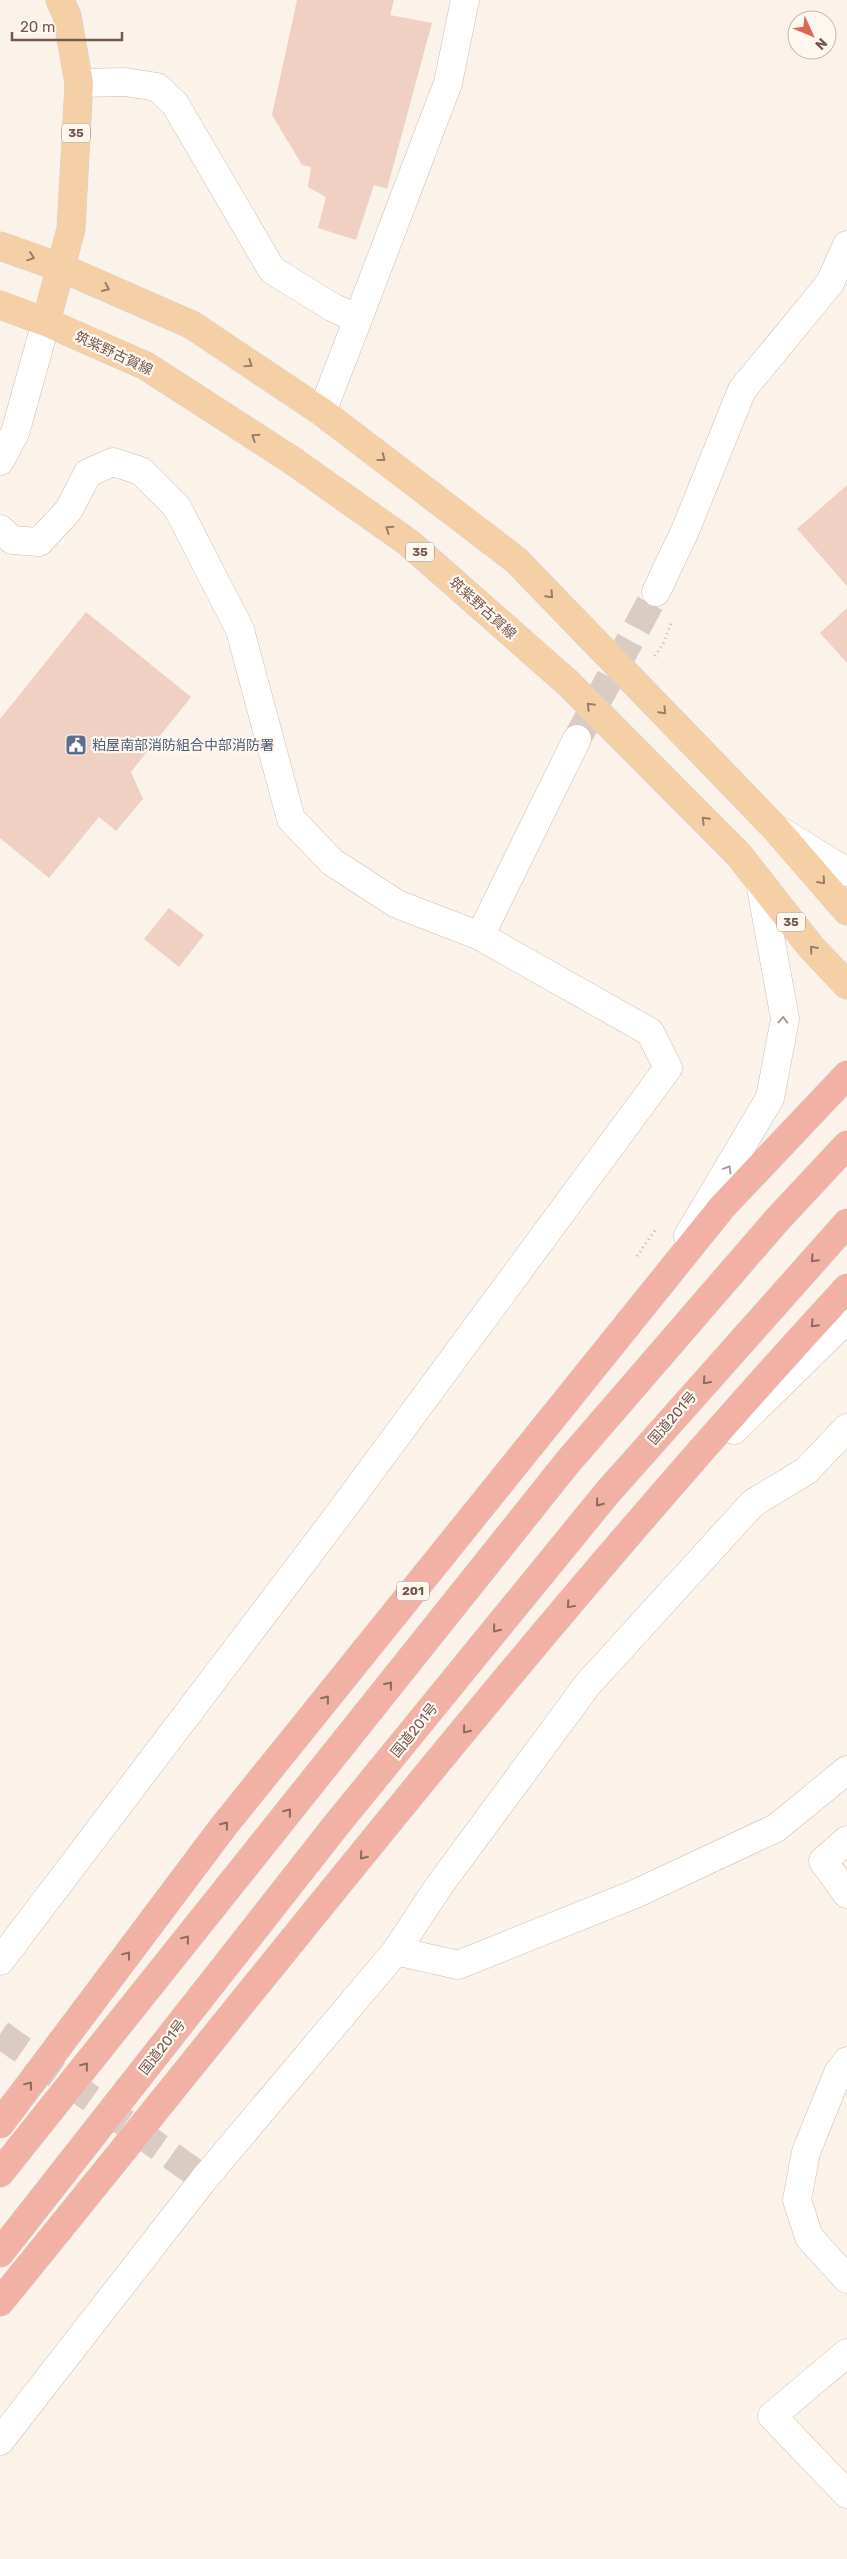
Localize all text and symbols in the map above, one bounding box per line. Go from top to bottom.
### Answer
scale bar [12,10,122,42]
north arrow [787,10,837,60]
text: 20 m [20,18,55,36]
text: N [811,34,831,53]
road number: 35 [62,124,90,142]
one-way arrow [26,251,35,261]
one-way arrow [101,281,110,292]
street label: 筑紫野古賀線 [72,328,155,379]
one-way arrow [244,358,253,367]
one-way arrow [252,434,261,443]
one-way arrow [376,452,385,460]
one-way arrow [385,526,395,535]
road number: 35 [406,542,434,562]
street label: 筑紫野古賀線 [446,574,520,643]
one-way arrow [544,589,553,598]
one-way arrow [587,702,596,711]
one-way arrow [658,706,667,715]
public building icon: 粕屋南部消防組合中部消防署 [64,733,88,757]
place label: 粕屋南部消防組合中部消防署 [92,737,274,754]
one-way arrow [702,817,711,826]
one-way arrow [816,876,825,885]
road number: 35 [777,912,805,932]
one-way arrow [810,946,819,955]
one-way arrow [778,1016,789,1024]
one-way arrow [721,1166,731,1175]
one-way arrow [811,1253,820,1262]
one-way arrow [811,1318,820,1327]
one-way arrow [703,1375,712,1384]
street label: 国道201号 [645,1388,700,1448]
one-way arrow [596,1497,604,1506]
road number: 201 [397,1582,429,1600]
one-way arrow [567,1599,575,1608]
one-way arrow [494,1623,502,1632]
one-way arrow [384,1682,392,1691]
one-way arrow [321,1695,330,1704]
street label: 国道201号 [387,1700,441,1761]
one-way arrow [463,1724,471,1733]
one-way arrow [282,1809,290,1818]
one-way arrow [219,1822,227,1831]
one-way arrow [361,1850,369,1859]
one-way arrow [181,1936,189,1945]
one-way arrow [121,1951,130,1961]
street label: 国道201号 [136,2016,189,2078]
one-way arrow [79,2063,87,2072]
one-way arrow [24,2082,32,2091]

